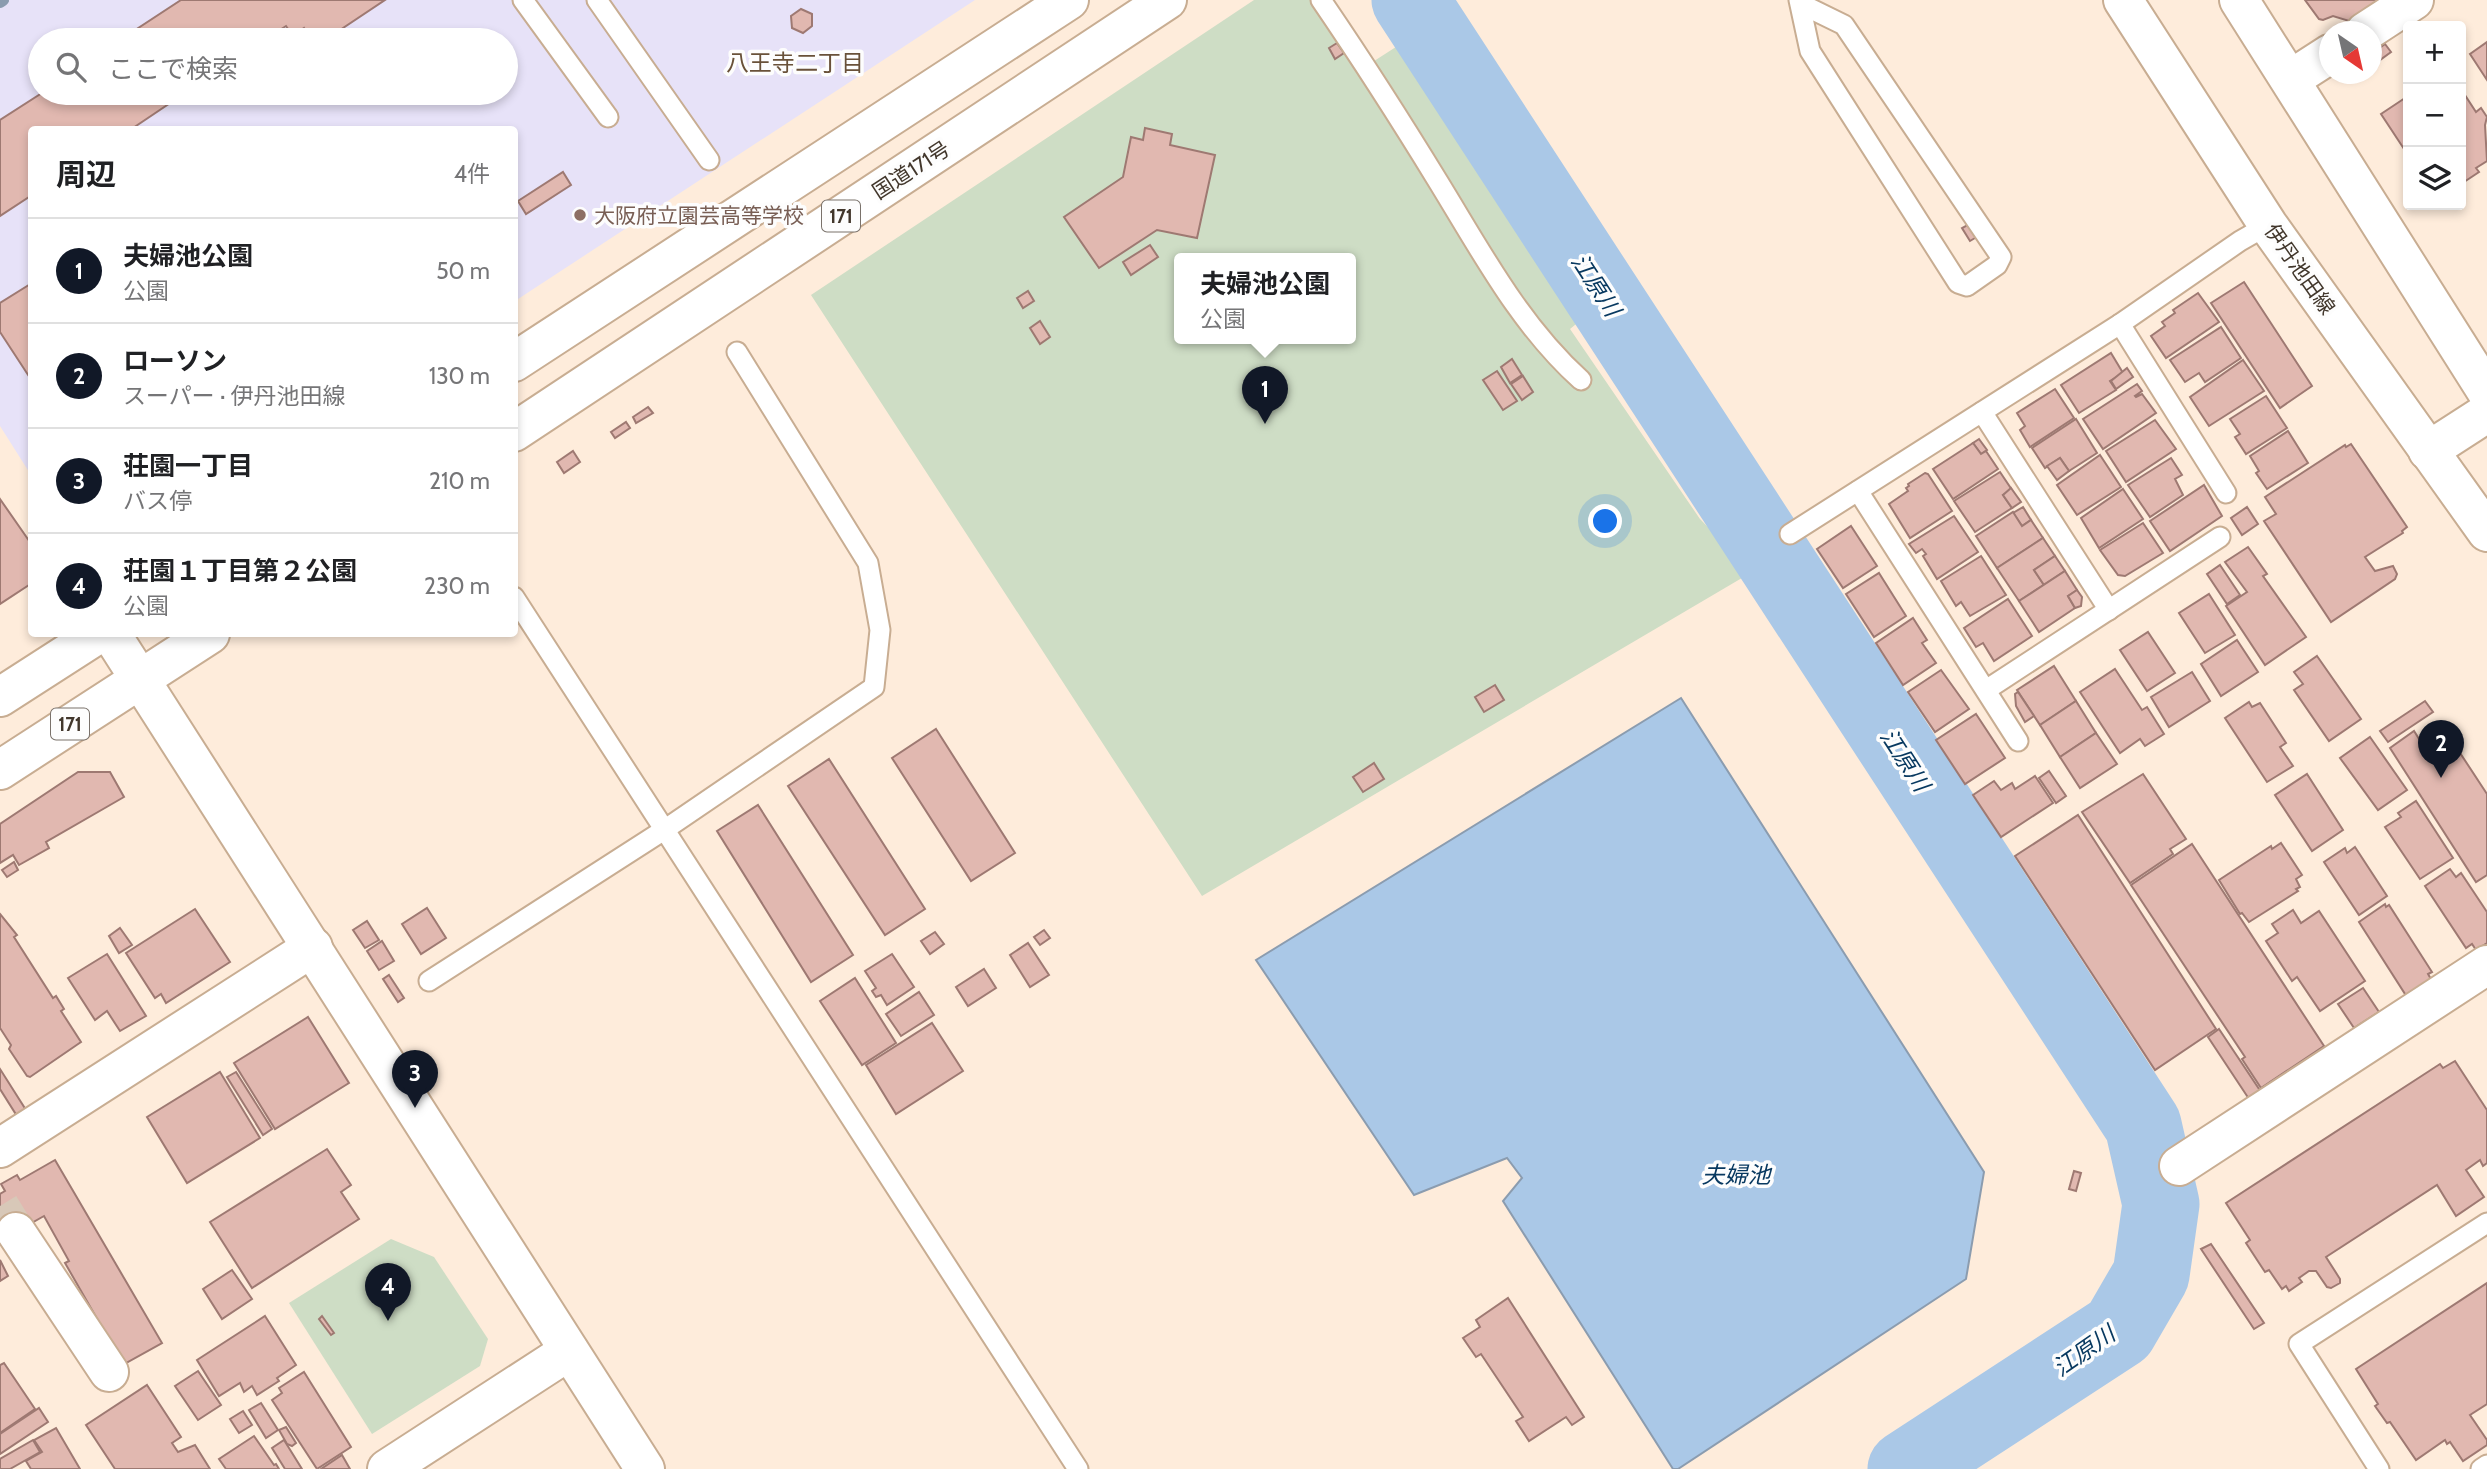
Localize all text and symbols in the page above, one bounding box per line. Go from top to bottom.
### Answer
north arrow [2319,21,2382,84]
map controls [2403,21,2466,210]
button: + [2403,21,2466,84]
search box [28,28,518,105]
icon: search [52,48,90,86]
district label: 八王寺二丁目 [726,49,864,77]
text: ここで検索 [108,53,238,85]
button: − [2403,84,2466,147]
street label: 国道171号 [868,136,954,204]
button: layers [2403,147,2466,210]
text: 周辺 [56,156,116,193]
text: 4件 [454,160,490,188]
road number: 171 [822,200,860,232]
place label: 大阪府立園芸高等学校 [594,203,804,228]
marker: 大阪府立園芸高等学校 [572,207,588,223]
street label: 伊丹池田線 [2260,219,2340,319]
text: 夫婦池公園 [123,240,253,272]
water label: 江原川 [1565,248,1628,324]
popup [1174,253,1356,344]
text: 1 [75,257,83,285]
text: 50 m [436,257,490,285]
text: 夫婦池公園 [1200,268,1330,300]
text: 公園 [123,277,169,305]
text: 公園 [1200,305,1246,333]
text: ローソン [123,345,227,377]
text: 2 [73,362,85,390]
text: 130 m [429,362,490,390]
pin: 1 [1242,366,1288,424]
text: スーパー · 伊丹池田線 [123,382,346,410]
text: 荘園一丁目 [123,450,253,482]
text: 3 [73,467,85,495]
text: 210 m [429,467,490,495]
text: バス停 [123,487,192,515]
your location [1588,504,1622,538]
text: 荘園１丁目第２公園 [123,555,357,587]
text: 4 [72,572,86,600]
text: 230 m [424,572,490,600]
text: 公園 [123,592,169,620]
road number: 171 [51,708,89,740]
pin: 2 [2418,720,2464,778]
water label: 江原川 [1874,723,1937,799]
pin: 3 [392,1050,438,1108]
water label: 夫婦池 [1702,1161,1773,1189]
pin: 4 [365,1263,411,1321]
water label: 江原川 [2048,1318,2123,1382]

